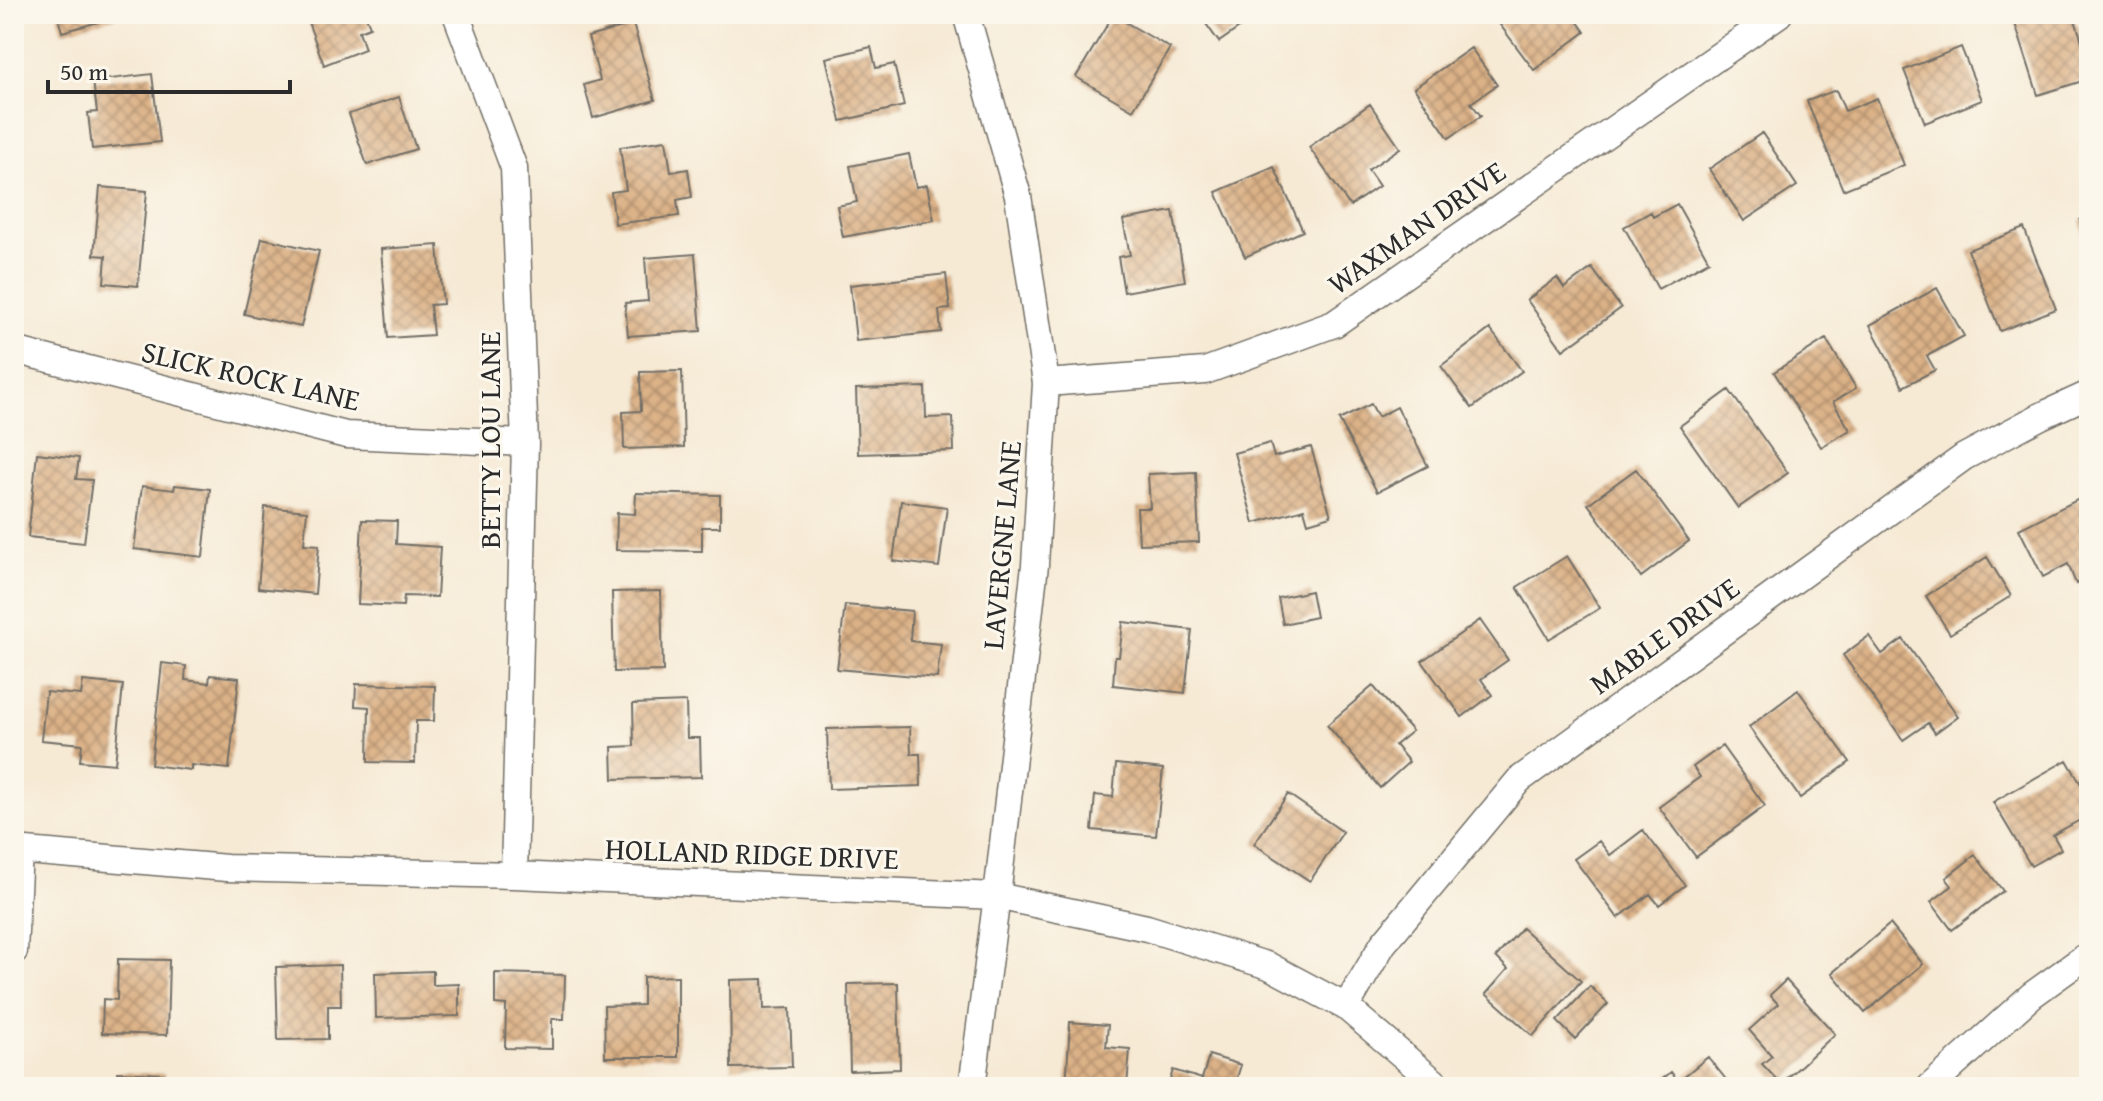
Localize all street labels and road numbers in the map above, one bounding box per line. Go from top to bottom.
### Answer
street label: WAXMAN DRIVE [1318,149,1514,305]
street label: SLICK ROCK LANE [137,328,365,422]
street label: BETTY LOU LANE [467,331,511,549]
street label: LAVERGNE LANE [970,439,1032,651]
street label: MABLE DRIVE [1580,566,1748,704]
street label: HOLLAND RIDGE DRIVE [604,826,900,880]

